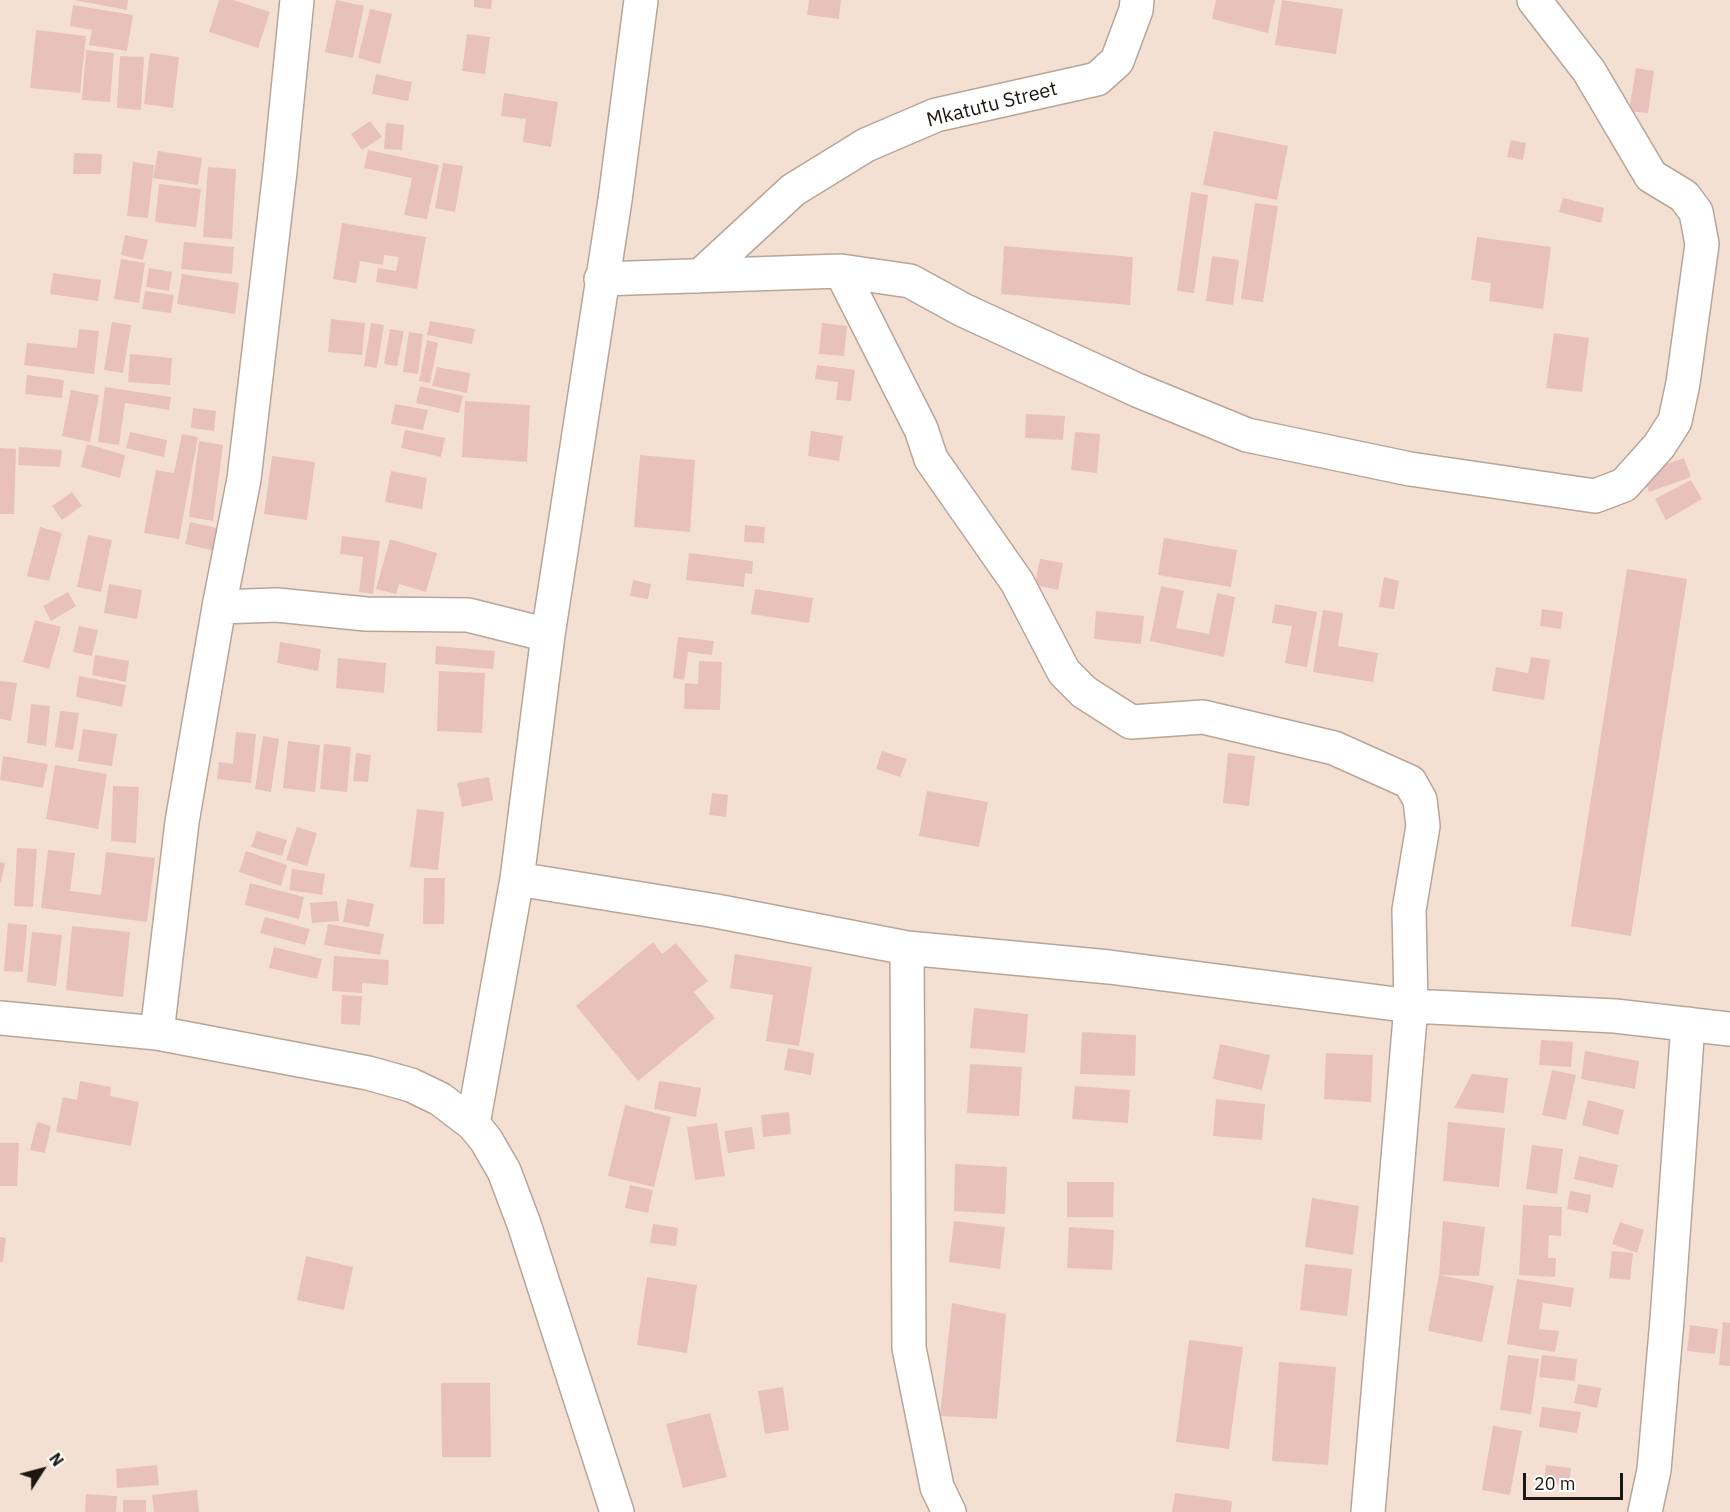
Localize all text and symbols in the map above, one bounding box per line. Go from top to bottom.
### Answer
street label: Mkatutu Street [924,77,1060,133]
north arrow [12,1440,72,1500]
text: N [45,1449,68,1470]
scale bar [1526,1461,1626,1499]
text: 20 m [1534,1472,1576,1495]

